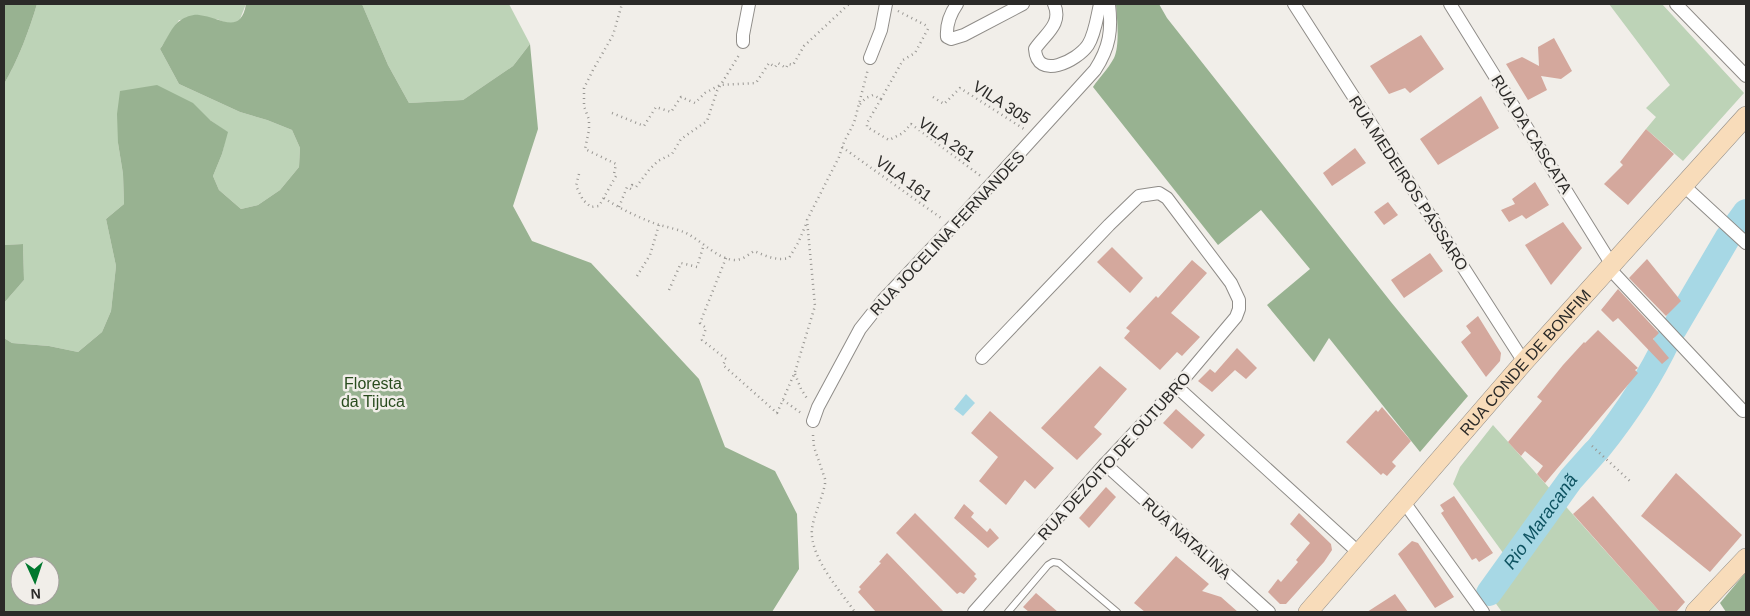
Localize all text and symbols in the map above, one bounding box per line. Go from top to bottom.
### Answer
street label: RUA DA CASCATA [1488,72,1575,197]
street label: VILA 305 [970,78,1034,127]
street label: RUA MEDEIROS PÁSSARO [1346,92,1472,274]
street label: VILA 261 [915,114,978,165]
street label: RUA JOCELINA FERNANDES [867,148,1028,319]
street label: VILA 161 [872,152,935,204]
street label: RUA CONDE DE BONFIM [1457,286,1594,439]
street label: RUA DEZOITO DE OUTUBRO [1035,369,1194,544]
park label: Floresta da Tijuca [341,375,405,410]
water label: Rio Maracanã [1500,470,1581,573]
street label: RUA NATALINA [1139,494,1235,583]
north arrow [10,556,60,606]
text: N [30,586,41,602]

